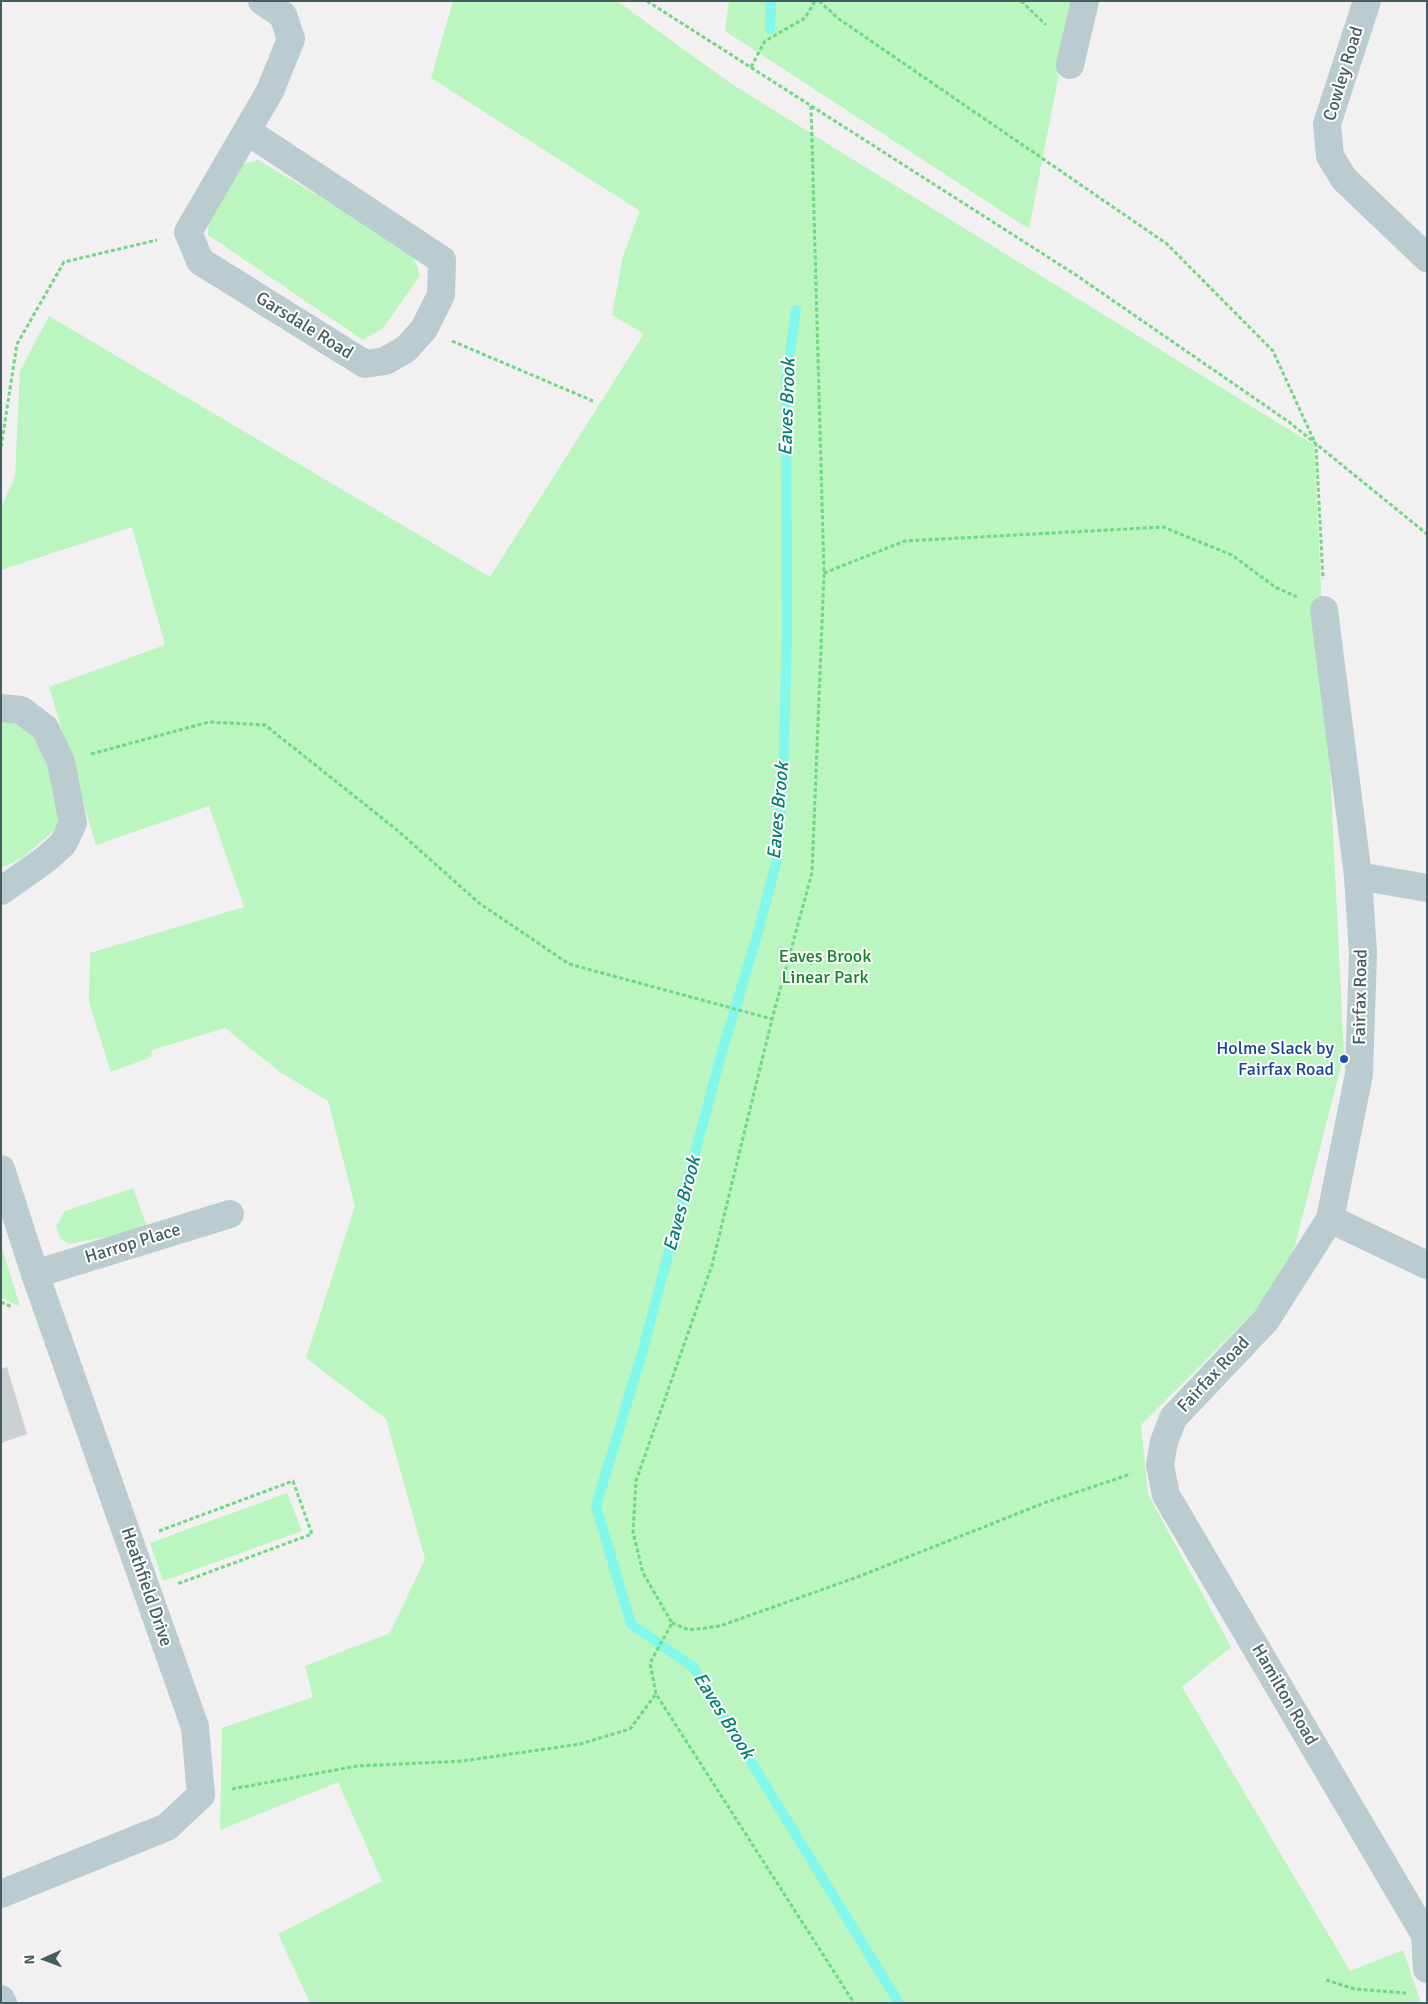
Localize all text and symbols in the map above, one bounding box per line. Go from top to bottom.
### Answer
street label: Cowley Road [1319,24,1369,124]
street label: Garsdale Road [251,288,357,364]
water label: Eaves Brook [775,358,801,456]
water label: Eaves Brook [763,761,795,861]
park label: Eaves Brook Linear Park [779,946,871,989]
street label: Fairfax Road [1349,949,1373,1045]
place label: Holme Slack by Fairfax Road [1216,1038,1334,1080]
marker: Holme Slack by Fairfax Road [1338,1053,1350,1065]
water label: Eaves Brook [659,1154,707,1254]
street label: Harrop Place [83,1219,183,1269]
street label: Fairfax Road [1173,1333,1255,1417]
street label: Heathfield Drive [116,1525,176,1649]
street label: Hamilton Road [1246,1641,1322,1749]
water label: Eaves Brook [688,1669,758,1763]
north arrow [20,1934,70,1984]
text: N [21,1954,38,1965]

